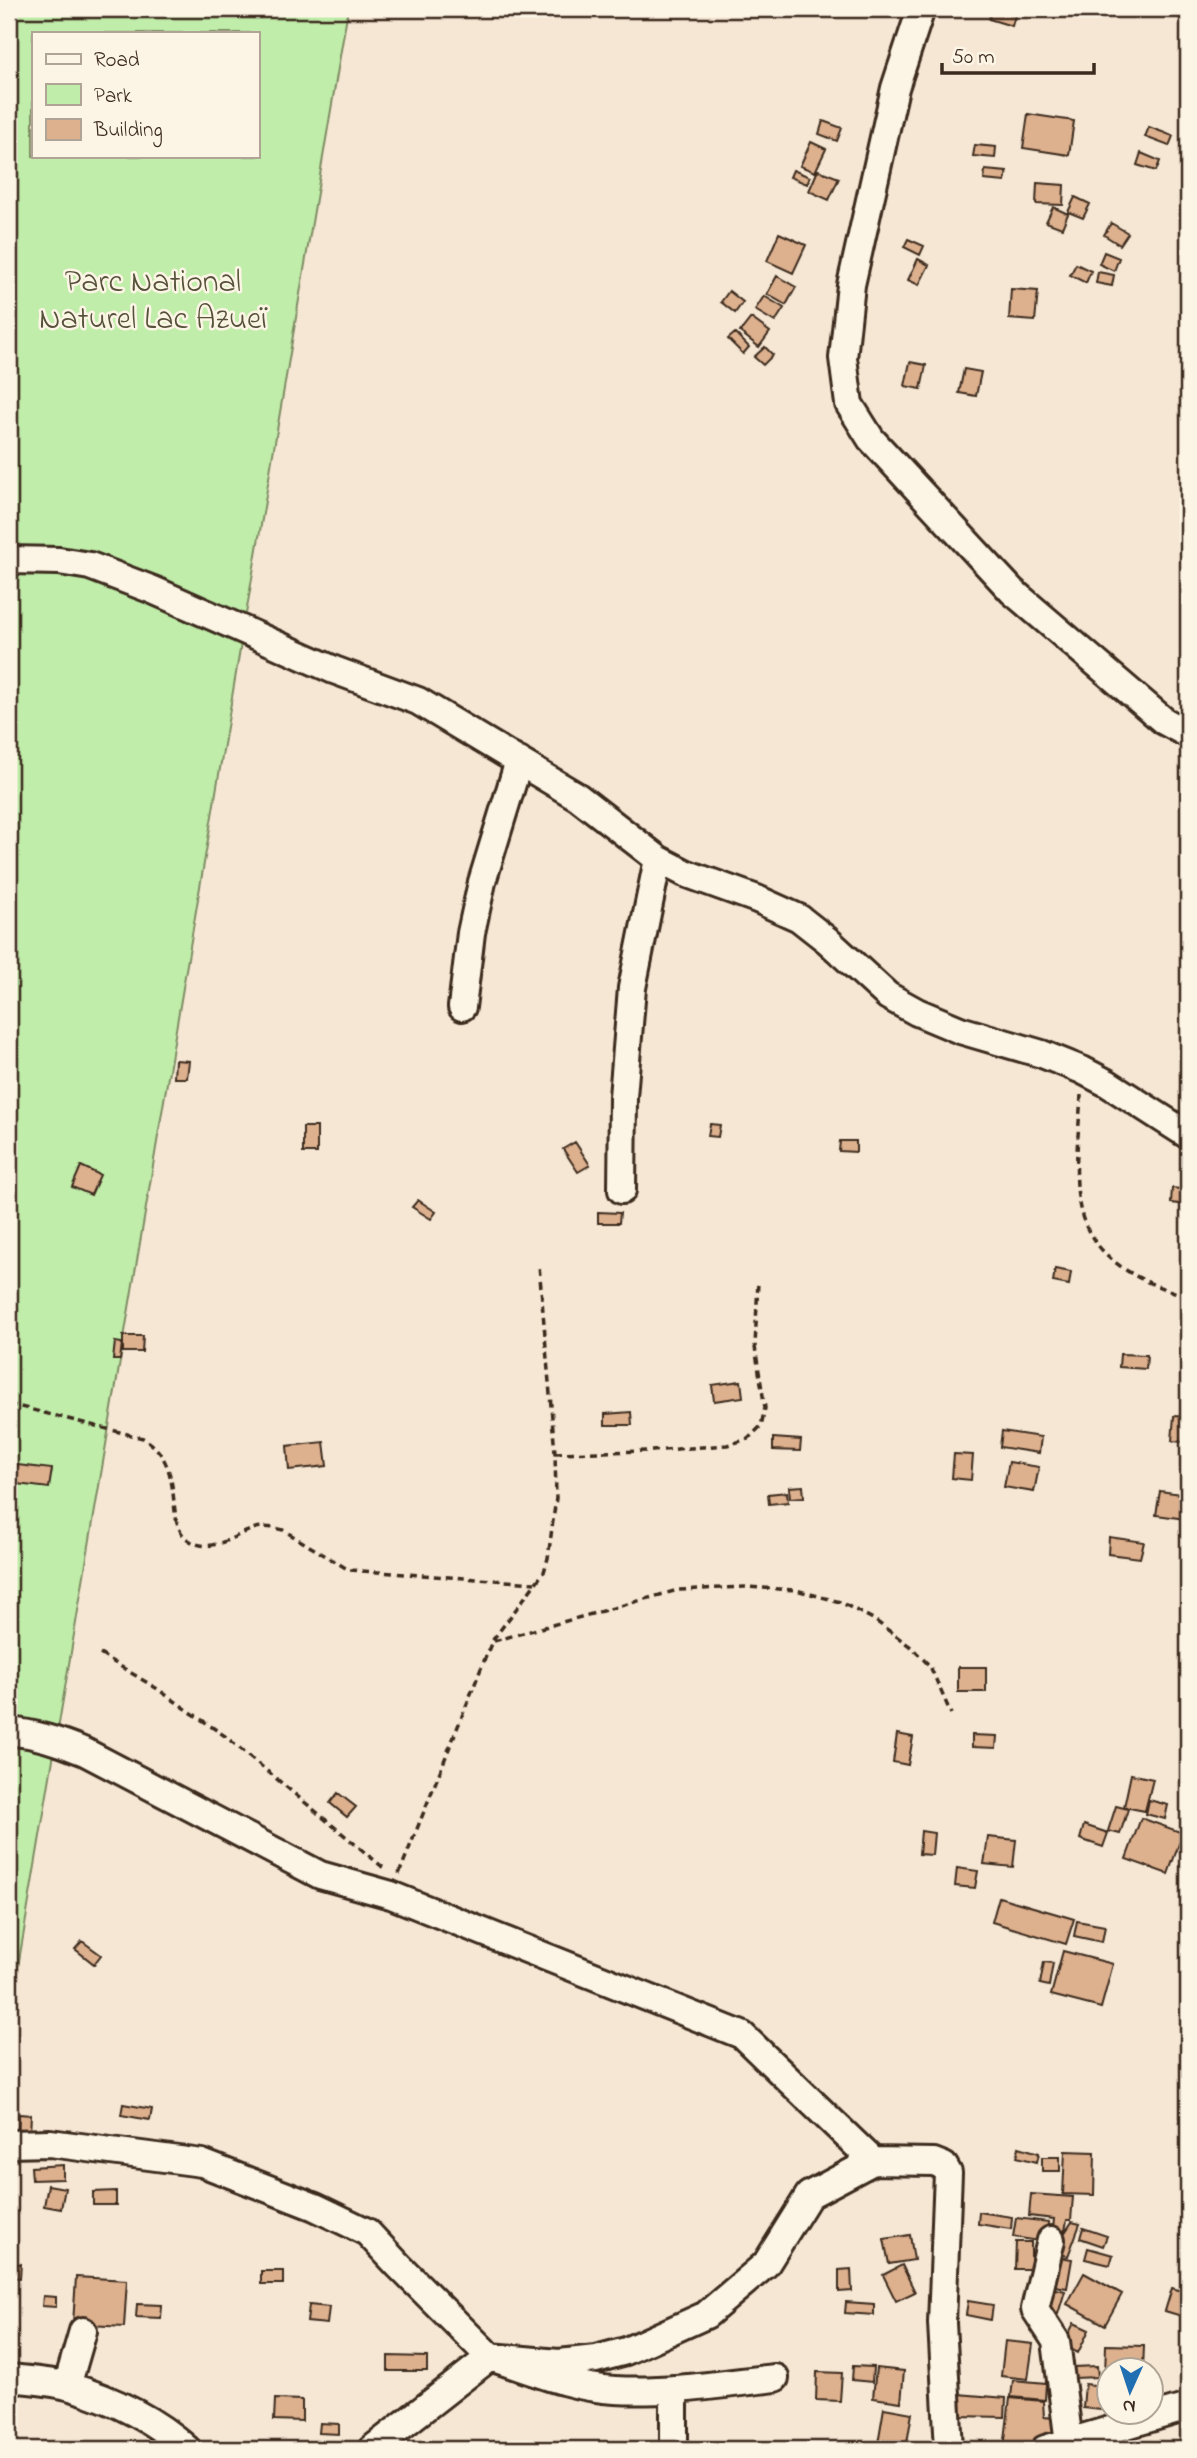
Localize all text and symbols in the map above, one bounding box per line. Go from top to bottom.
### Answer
legend [32,32,259,158]
scale bar [942,32,1094,76]
text: 50 m [952,43,995,73]
text: Road [94,46,140,76]
text: Park [94,82,133,112]
text: Building [93,116,163,148]
park label: Parc National Naturel Lac Azueï [39,260,268,344]
north arrow [1096,2356,1166,2426]
text: N [1122,2392,1136,2419]

